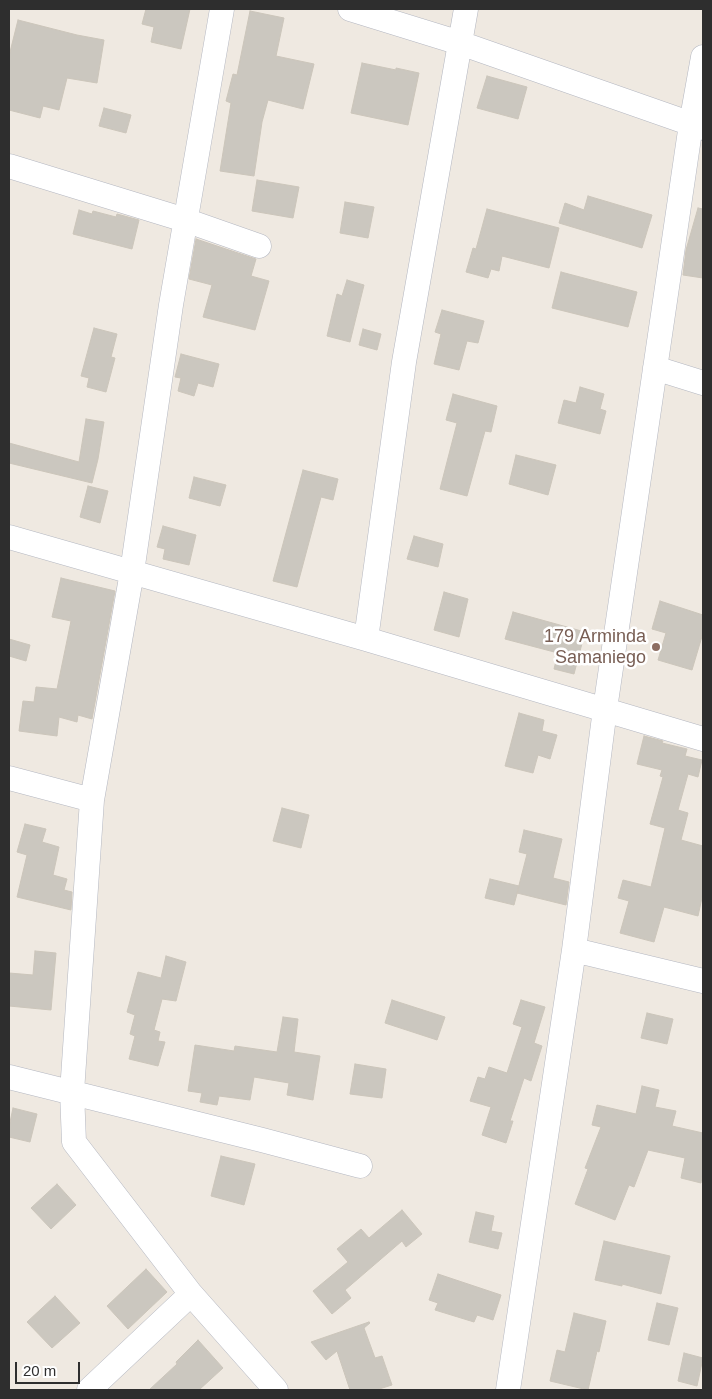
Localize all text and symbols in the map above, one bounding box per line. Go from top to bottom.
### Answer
place label: 179 Arminda Samaniego [544,626,646,669]
marker: 179 Arminda Samaniego [650,641,662,653]
scale bar [18,1352,82,1384]
text: 20 m [23,1362,56,1379]

